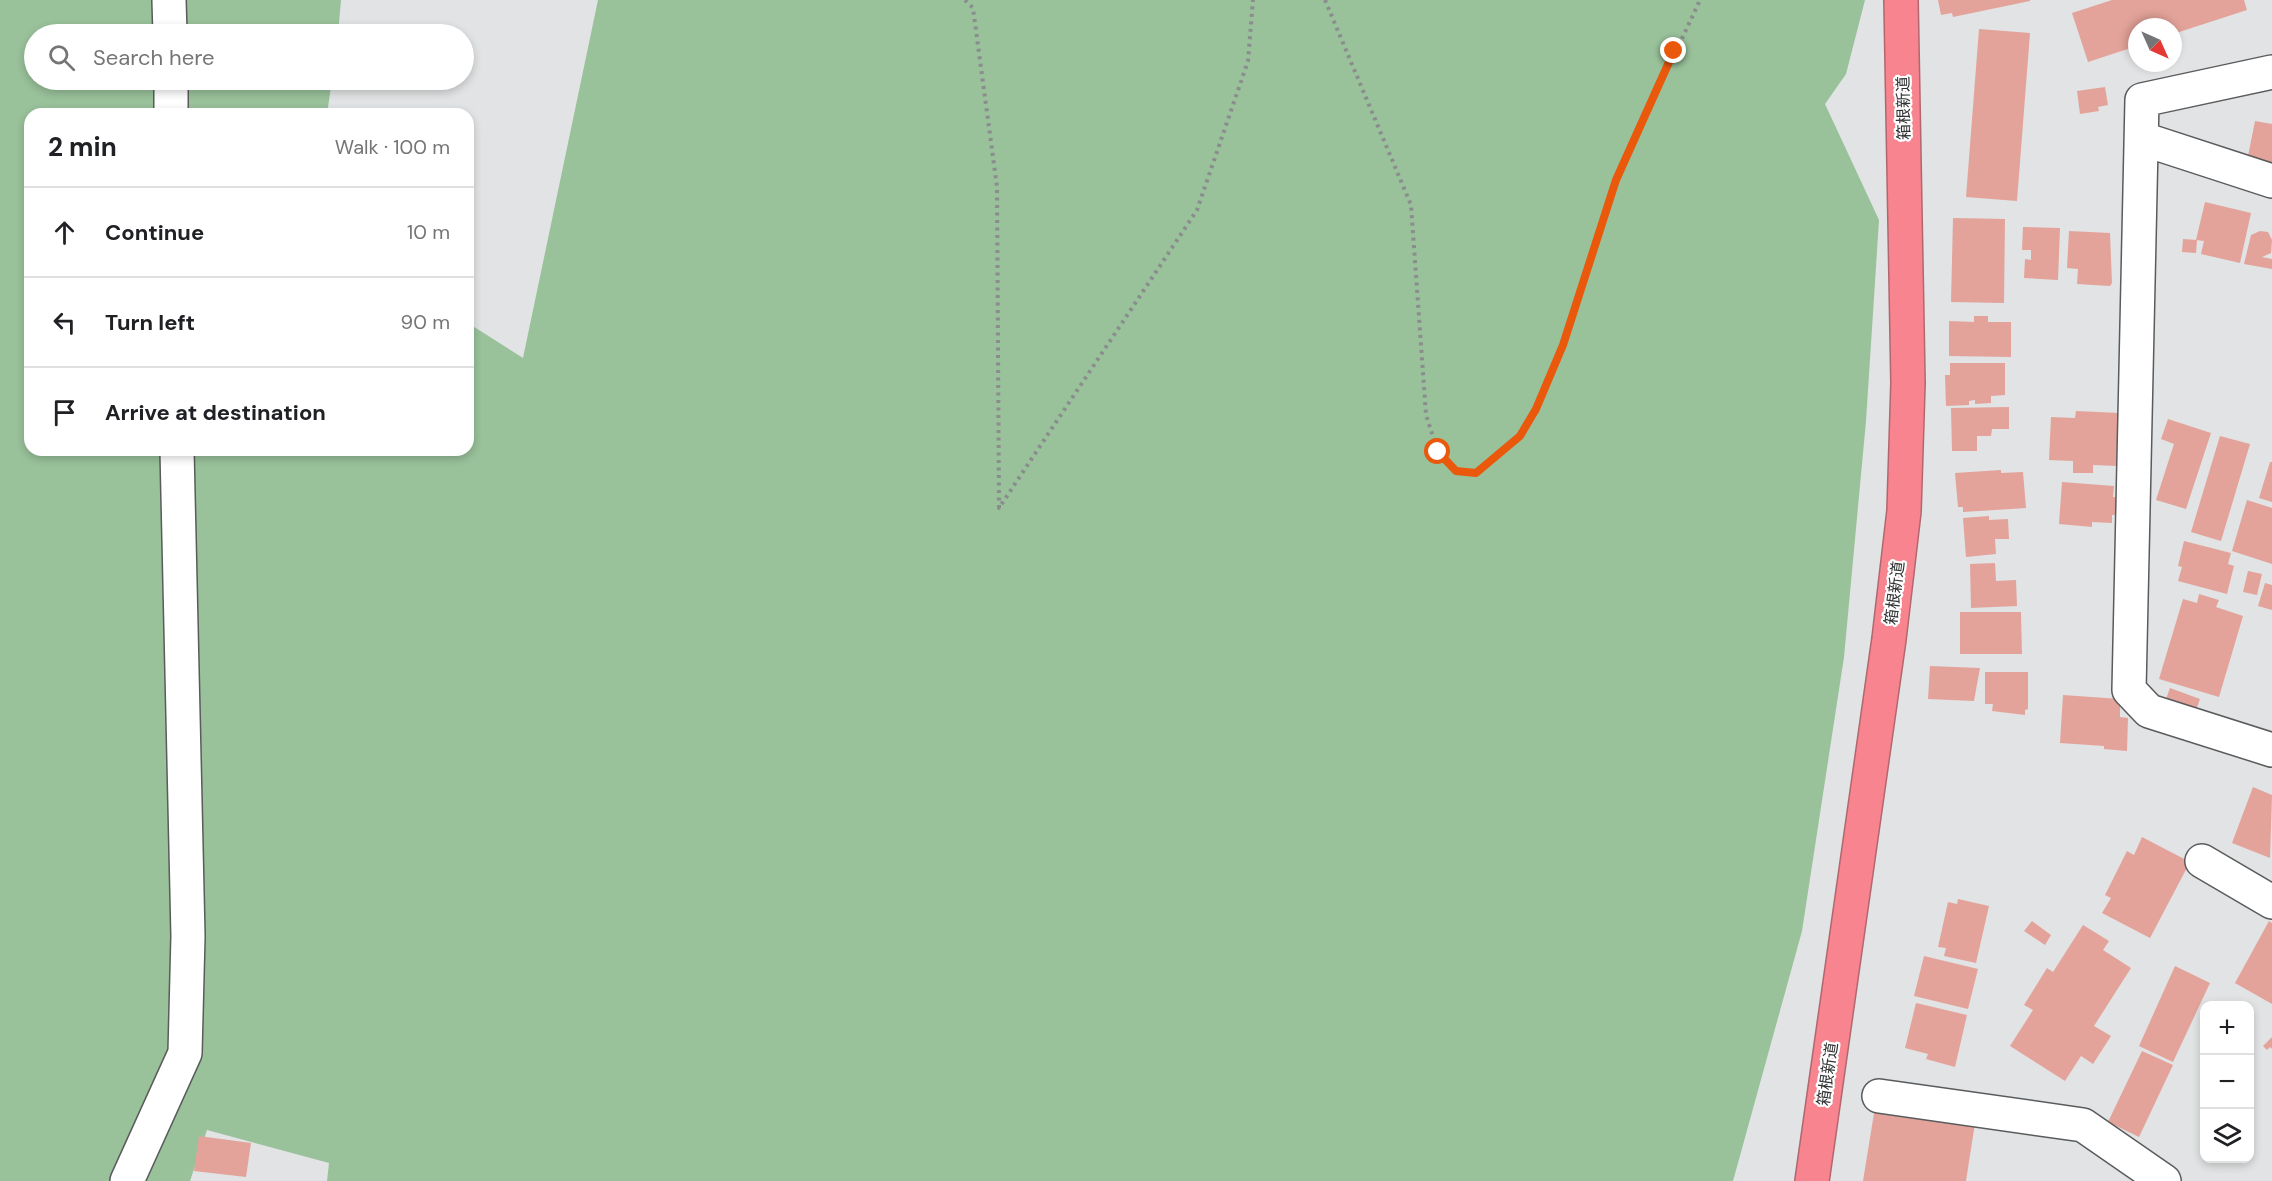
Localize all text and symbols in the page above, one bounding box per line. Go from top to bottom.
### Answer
north arrow [2128,18,2182,72]
search box [24,24,474,90]
route end [1660,37,1686,63]
icon: search [45,41,78,74]
text: Search here [93,43,214,72]
street label: 箱根新道 [1892,76,1915,140]
text: 2 min [48,130,117,164]
text: Walk · 100 m [335,134,450,160]
icon: ahead [48,216,81,249]
text: Continue [105,218,204,247]
text: 10 m [407,219,450,245]
icon: left [48,306,81,339]
text: Turn left [105,308,195,337]
text: 90 m [401,309,450,335]
icon: arrive [48,396,81,429]
text: Arrive at destination [105,398,326,427]
route start [1424,438,1450,464]
street label: 箱根新道 [1880,560,1909,626]
map controls [2200,1001,2254,1163]
button: + [2200,1001,2254,1055]
street label: 箱根新道 [1813,1041,1842,1107]
button: − [2200,1055,2254,1109]
button: layers [2200,1109,2254,1163]

